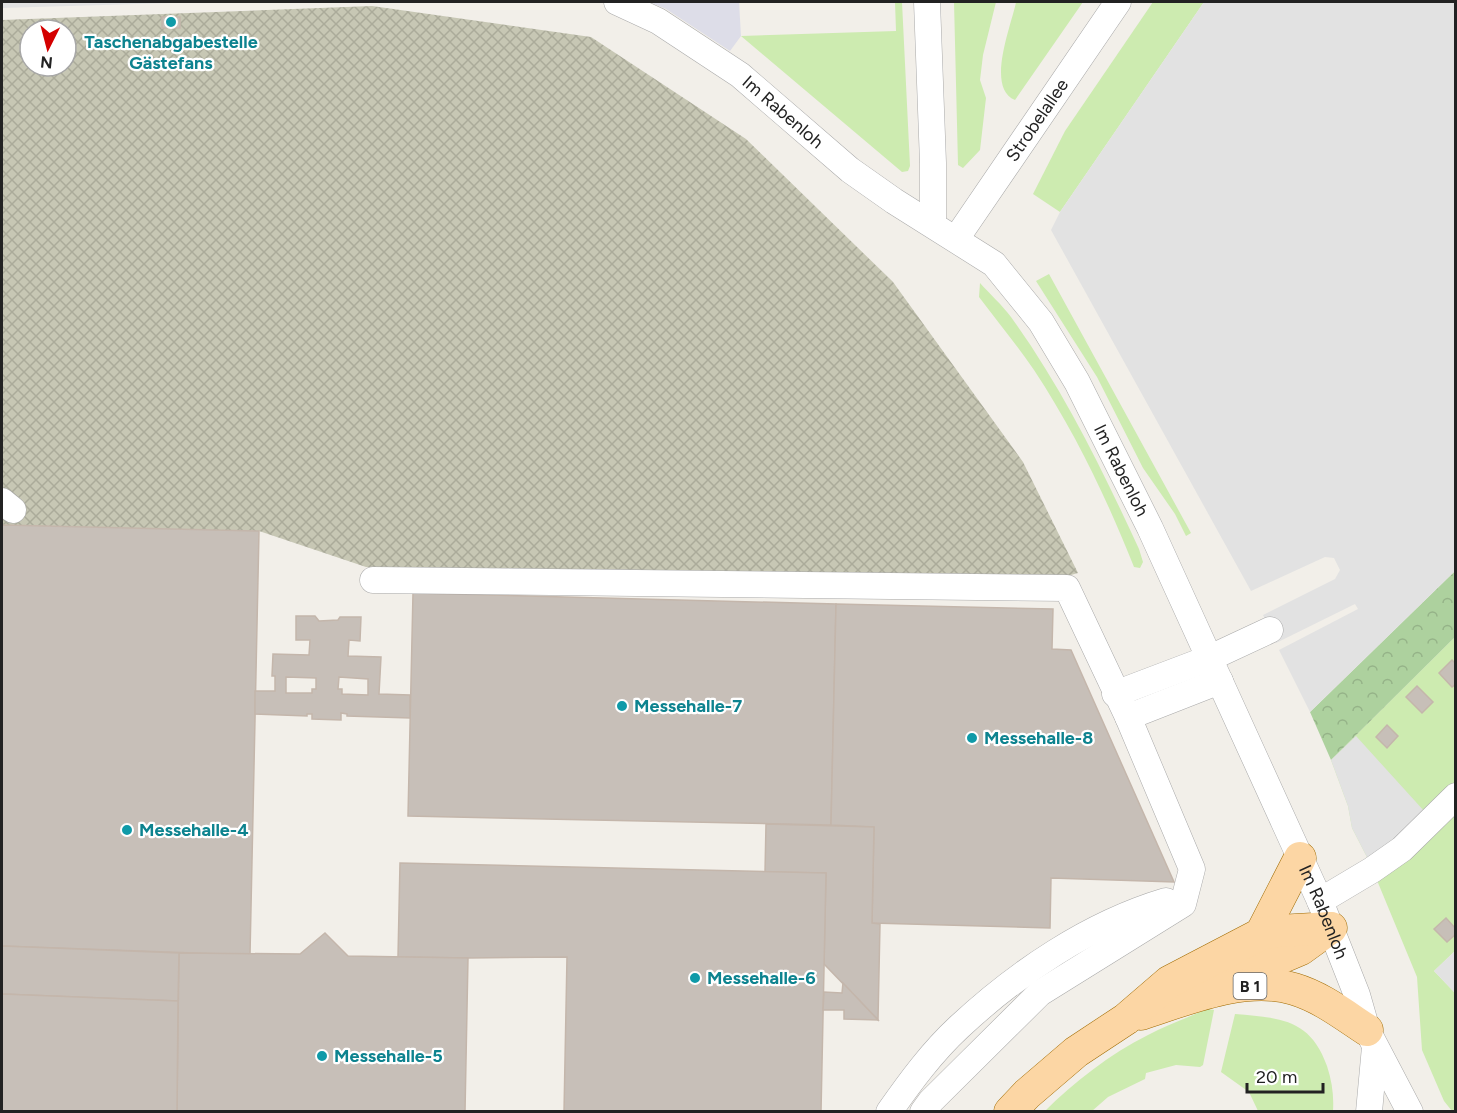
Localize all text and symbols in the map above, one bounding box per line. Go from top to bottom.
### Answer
marker: Taschenabgabestelle Gästefans [164,15,178,29]
north arrow [18,18,78,78]
place label: Taschenabgabestelle Gästefans [84,31,258,74]
text: N [39,52,54,73]
street label: Im Rabenloh [738,71,828,153]
street label: Strobelallee [1001,74,1073,166]
street label: Im Rabenloh [1089,421,1153,520]
place label: Messehalle-7 [634,695,742,717]
marker: Messehalle-7 [615,699,629,713]
place label: Messehalle-8 [984,727,1093,749]
marker: Messehalle-8 [965,731,979,745]
place label: Messehalle-4 [139,819,249,841]
marker: Messehalle-4 [120,823,134,837]
street label: Im Rabenloh [1294,861,1353,962]
place label: Messehalle-6 [707,967,816,989]
marker: Messehalle-6 [688,971,702,985]
road number: B 1 [1234,973,1266,999]
place label: Messehalle-5 [334,1045,443,1067]
marker: Messehalle-5 [315,1049,329,1063]
scale bar [1247,1056,1324,1094]
text: 20 m [1256,1066,1297,1088]

